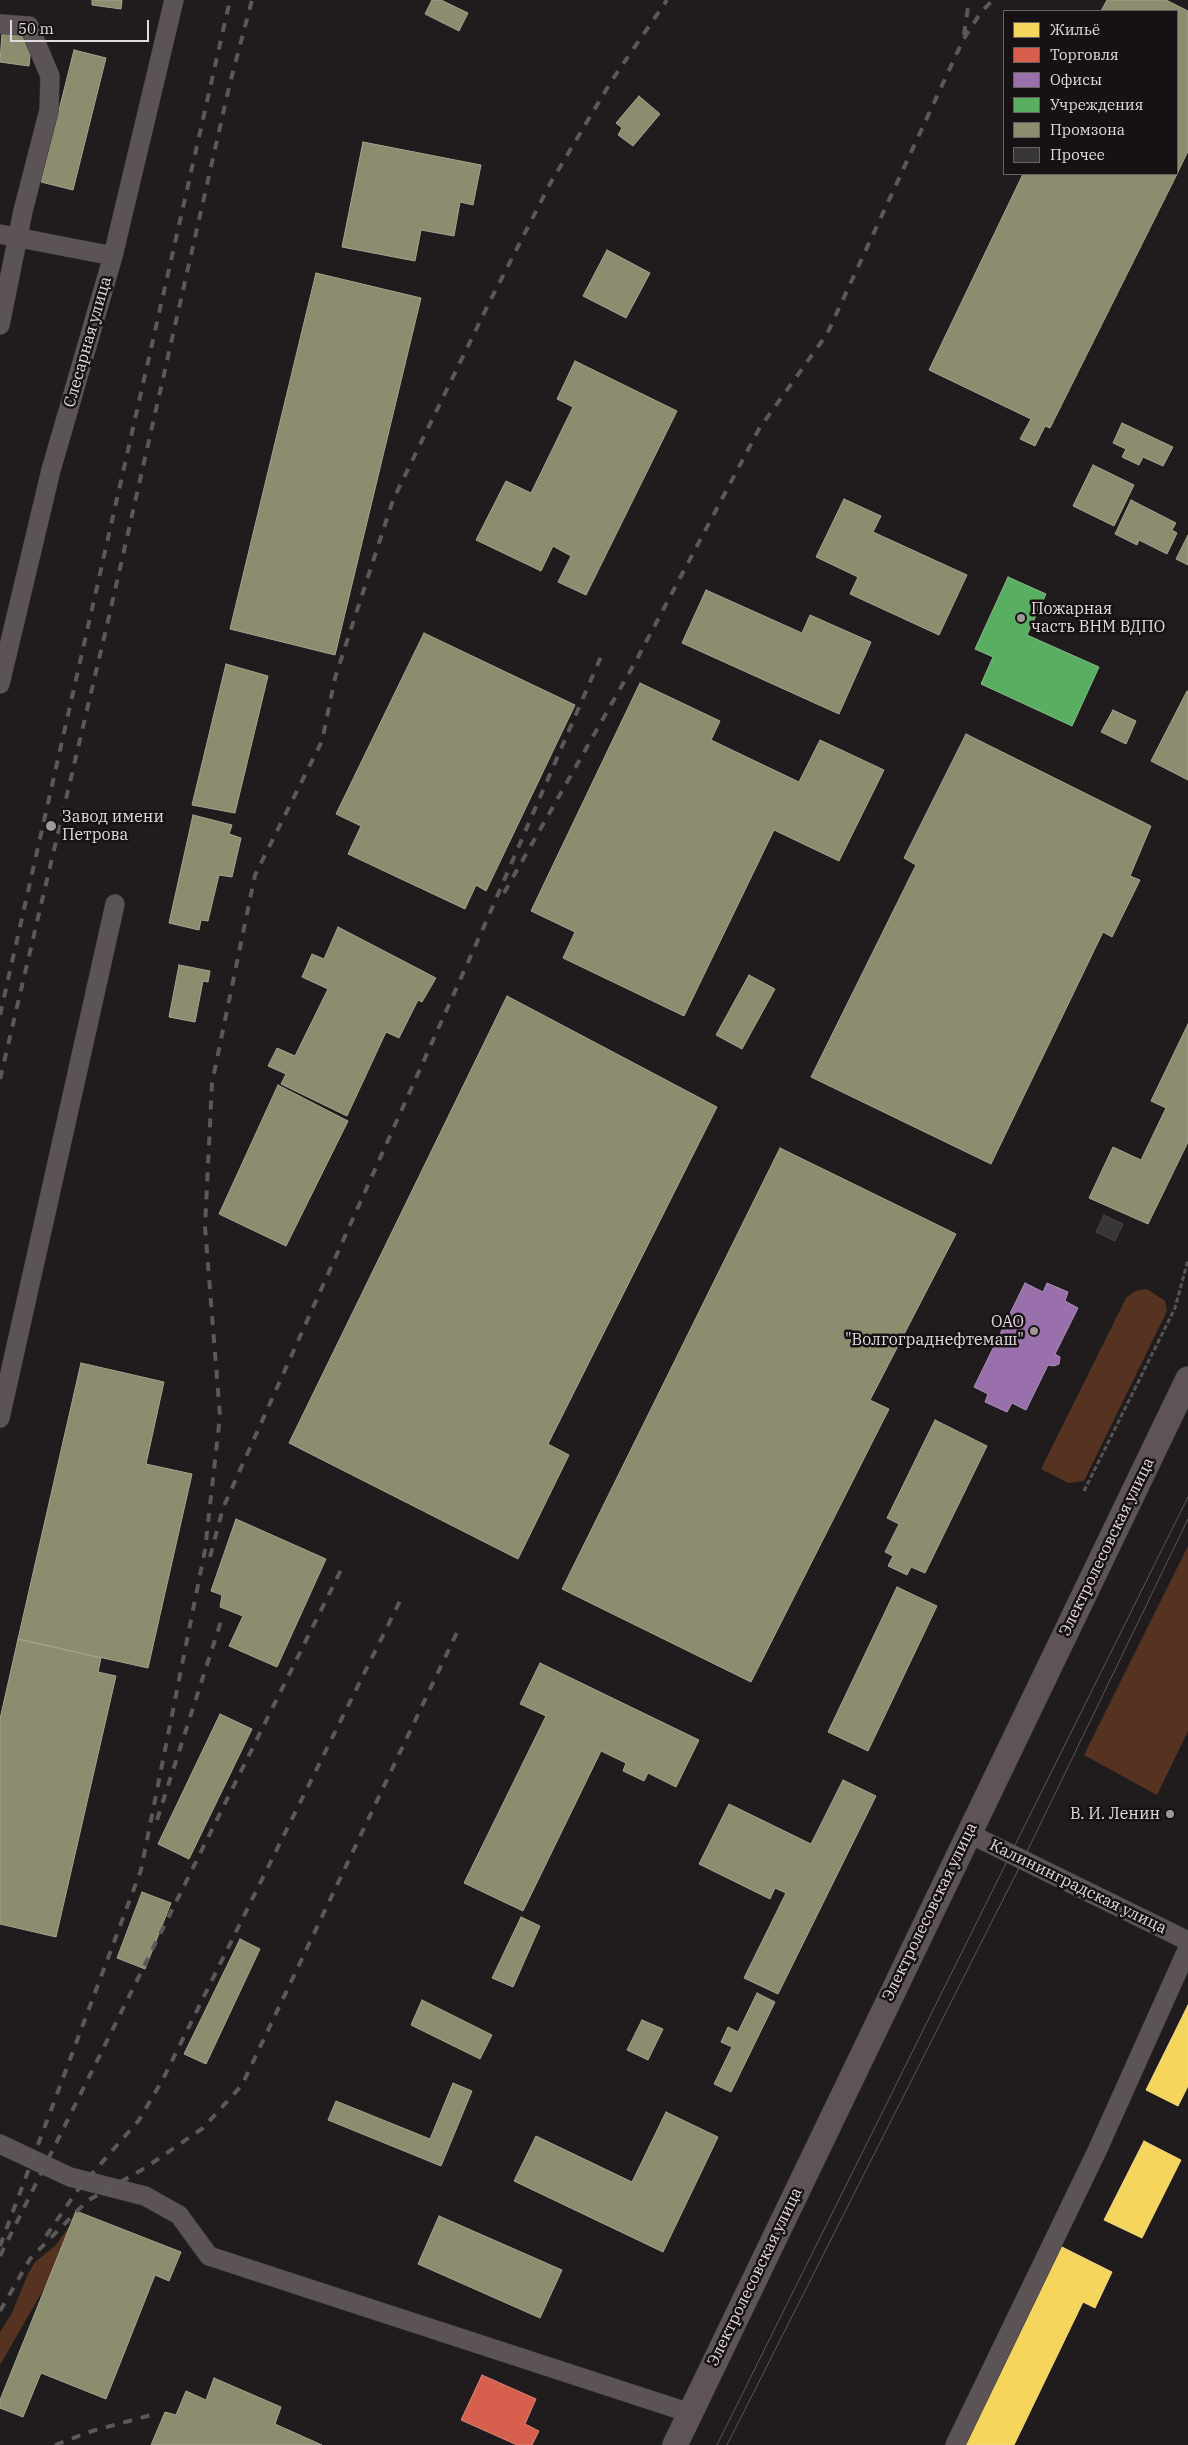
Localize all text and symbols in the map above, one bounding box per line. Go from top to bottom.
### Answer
scale bar [12,10,151,42]
legend [1003,10,1178,175]
text: 50 m [18,19,54,38]
text: Жильё [1050,20,1100,39]
text: Торговля [1050,45,1119,64]
text: Офисы [1050,70,1102,89]
text: Учреждения [1050,95,1143,114]
text: Промзона [1050,120,1125,139]
text: Прочее [1050,145,1105,164]
street label: Слесарная улица [60,274,116,410]
place label: Пожарная часть ВНМ ВДПО [1031,599,1165,637]
marker: Пожарная часть ВНМ ВДПО [1015,612,1027,624]
place label: Завод имени Петрова [62,807,164,845]
marker: Завод имени Петрова [44,819,58,833]
place label: ОАО "Волгограднефтемаш" [845,1312,1024,1350]
marker: ОАО "Волгограднефтемаш" [1028,1325,1040,1337]
street label: Электролесовская улица [1055,1455,1159,1639]
place label: В. И. Ленин [1070,1804,1160,1824]
marker: В. И. Ленин [1164,1808,1176,1820]
street label: Электролесовская улица [878,1820,982,2004]
street label: Калининградская улица [986,1836,1170,1938]
street label: Электролесовская улица [703,2185,807,2369]

